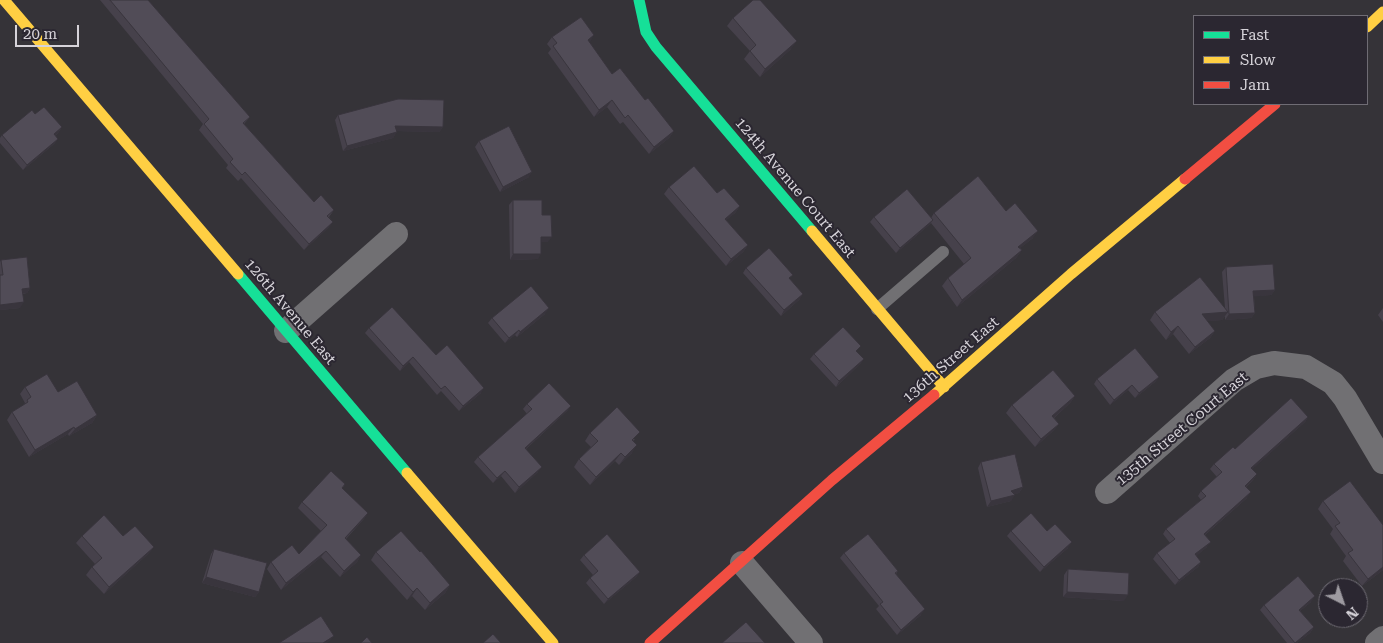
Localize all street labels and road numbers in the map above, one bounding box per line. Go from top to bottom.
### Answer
street label: 124th Avenue Court East [731,114,859,262]
street label: 126th Avenue East [241,256,339,368]
street label: 136th Street East [899,313,1003,407]
street label: 135th Street Court East [1112,368,1252,490]

